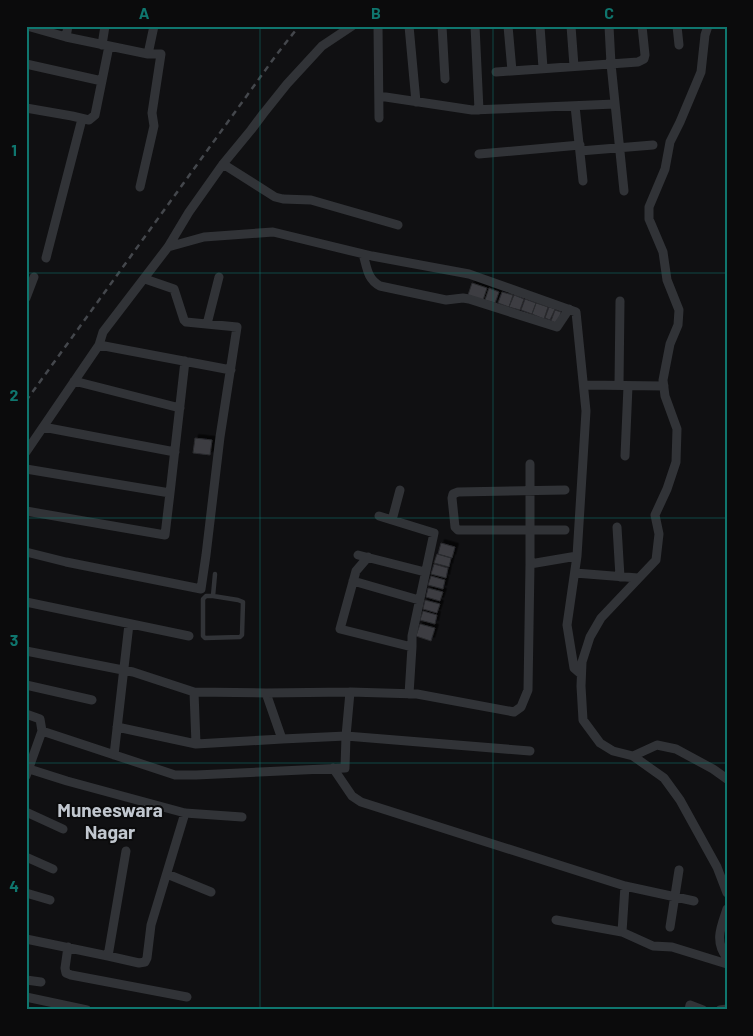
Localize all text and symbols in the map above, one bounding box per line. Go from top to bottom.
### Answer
text: A [139,3,150,22]
text: B [371,3,381,22]
text: C [604,3,614,22]
text: 1 [11,140,17,159]
text: 2 [10,385,19,404]
text: 3 [10,630,18,649]
district label: Muneeswara Nagar [57,798,163,843]
text: 4 [9,876,19,895]

